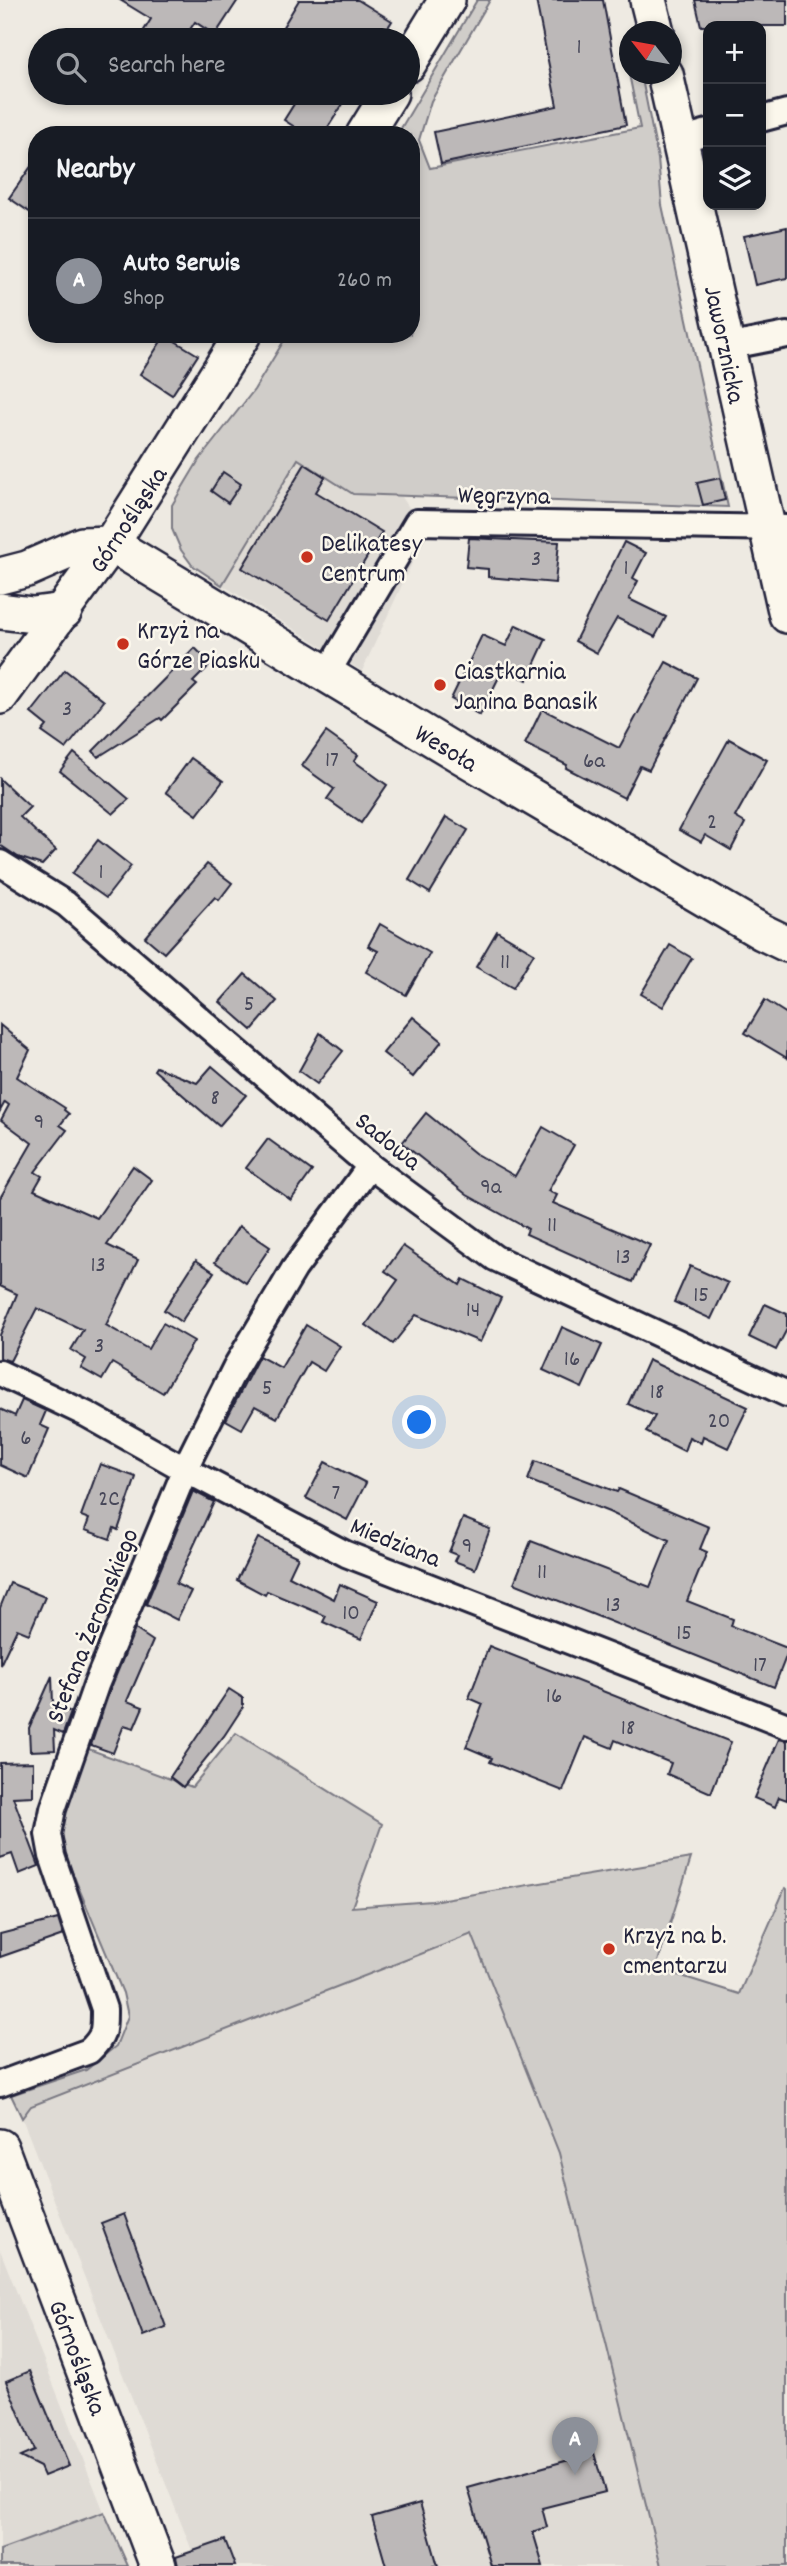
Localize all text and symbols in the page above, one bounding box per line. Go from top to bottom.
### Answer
north arrow [619,21,682,84]
map controls [703,21,766,210]
button: + [703,21,766,84]
search box [28,28,420,105]
house number: 1 [576,32,582,65]
icon: search [52,48,90,86]
text: Search here [108,48,226,85]
button: − [703,84,766,147]
button: layers [703,147,766,210]
text: Nearby [56,150,134,193]
text: Auto Serwis [123,246,241,283]
text: A [73,265,85,298]
text: 260 m [337,265,392,298]
street label: Jaworznicka [692,282,753,408]
text: Shop [123,283,165,316]
street label: Górnośląska [82,460,179,582]
street label: Węgrzyna [458,478,551,517]
place label: Delikatesy Centrum [321,527,423,594]
house number: 3 [531,544,541,577]
marker: Delikatesy Centrum [299,549,315,565]
house number: 1 [623,553,629,586]
place label: Krzyż na Górze Piasku [137,614,260,681]
marker: Krzyż na Górze Piasku [115,636,131,652]
place label: Ciastkarnia Janina Banasik [454,655,598,722]
marker: Ciastkarnia Janina Banasik [432,677,448,693]
house number: 3 [62,694,72,727]
street label: Wesoła [407,717,484,784]
house number: 17 [325,745,339,778]
house number: 6a [583,746,606,779]
house number: 2 [707,807,717,840]
house number: 1 [98,857,104,890]
house number: 11 [500,947,510,980]
house number: 5 [244,989,254,1022]
house number: 8 [210,1083,220,1116]
street label: Sadowa [345,1104,429,1182]
house number: 9 [34,1107,44,1140]
house number: 9a [480,1172,503,1205]
house number: 11 [547,1210,557,1243]
house number: 13 [615,1242,631,1275]
house number: 13 [90,1250,106,1283]
house number: 15 [693,1280,709,1313]
house number: 14 [466,1295,480,1328]
house number: 3 [94,1331,104,1364]
house number: 16 [564,1344,580,1377]
house number: 5 [262,1373,272,1406]
house number: 18 [650,1377,664,1410]
your location [402,1405,436,1439]
house number: 20 [708,1406,730,1439]
house number: 6 [20,1423,32,1456]
house number: 7 [332,1478,340,1511]
house number: 2C [98,1484,120,1517]
street label: Miedziana [344,1509,446,1579]
street label: Stefana Żeromskiego [38,1523,150,1729]
house number: 9 [462,1531,472,1564]
house number: 11 [537,1557,547,1590]
house number: 13 [605,1590,621,1623]
house number: 10 [342,1598,360,1631]
house number: 15 [676,1618,692,1651]
house number: 17 [753,1650,767,1683]
house number: 16 [546,1681,562,1714]
house number: 18 [621,1713,635,1746]
place label: Krzyż na b. cmentarzu [623,1919,727,1986]
marker: Krzyż na b. cmentarzu [601,1941,617,1957]
street label: Górnośląska [37,2295,115,2422]
pin: A [552,2417,598,2475]

